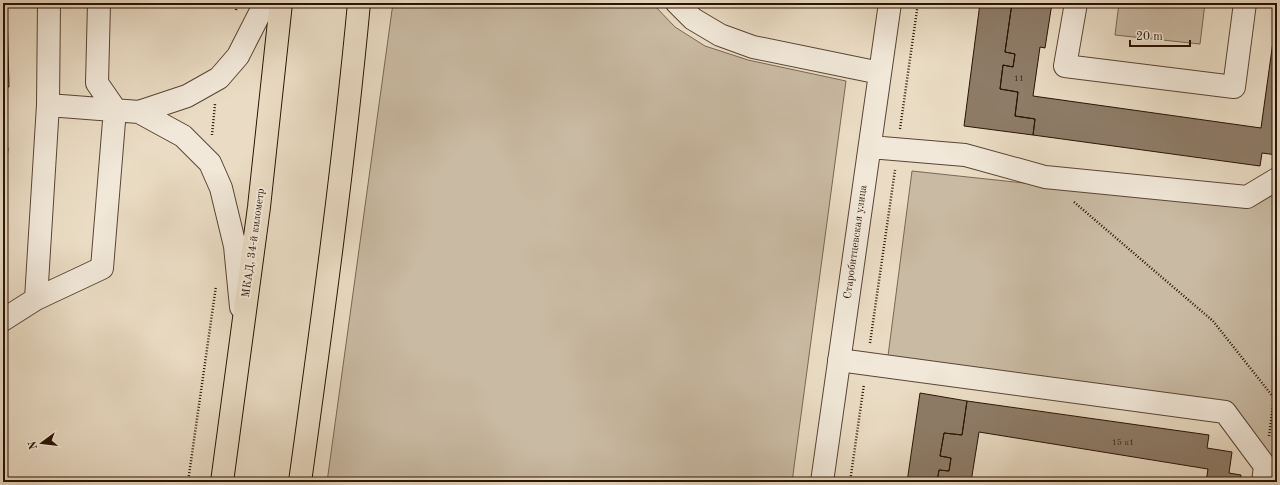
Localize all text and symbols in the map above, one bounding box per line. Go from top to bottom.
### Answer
scale bar [1130,22,1190,48]
text: 20 m [1136,31,1163,43]
house number: 11 [1014,74,1024,83]
street label: Старобитцевская улица [843,184,870,300]
street label: МКАД, 34-й километр [241,187,267,298]
north arrow [22,423,62,463]
house number: 15 к1 [1112,438,1134,447]
text: N [27,439,40,451]

